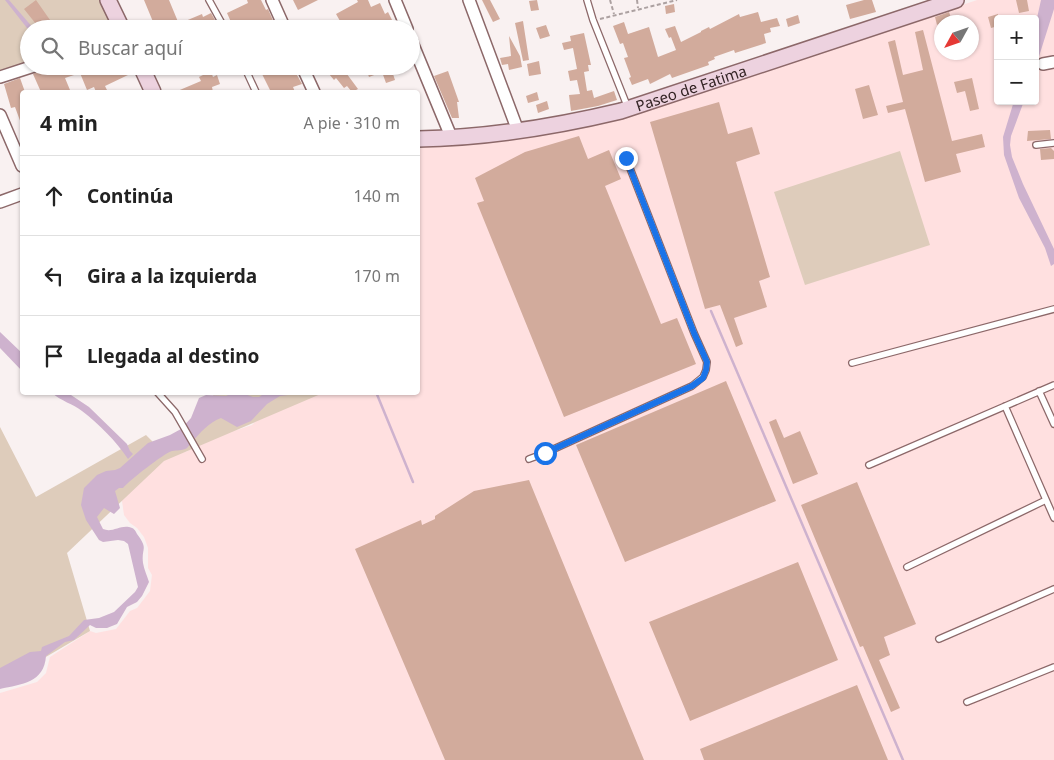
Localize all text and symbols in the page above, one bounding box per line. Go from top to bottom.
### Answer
north arrow [934,15,979,60]
map controls [994,15,1039,105]
button: + [994,15,1039,60]
search box [20,20,420,75]
icon: search [38,34,66,62]
text: Buscar aquí [78,35,183,61]
street label: Paseo de Fatima [633,60,749,116]
button: − [994,60,1039,105]
text: 4 min [40,109,98,137]
text: A pie · 310 m [303,112,400,134]
route end [615,147,638,170]
icon: ahead [40,182,68,210]
text: Continúa [87,183,173,209]
text: 140 m [353,185,400,207]
icon: left [40,262,68,290]
text: Gira a la izquierda [87,263,257,289]
text: 170 m [353,265,400,287]
icon: arrive [40,342,68,370]
text: Llegada al destino [87,343,259,369]
route start [534,442,557,465]

